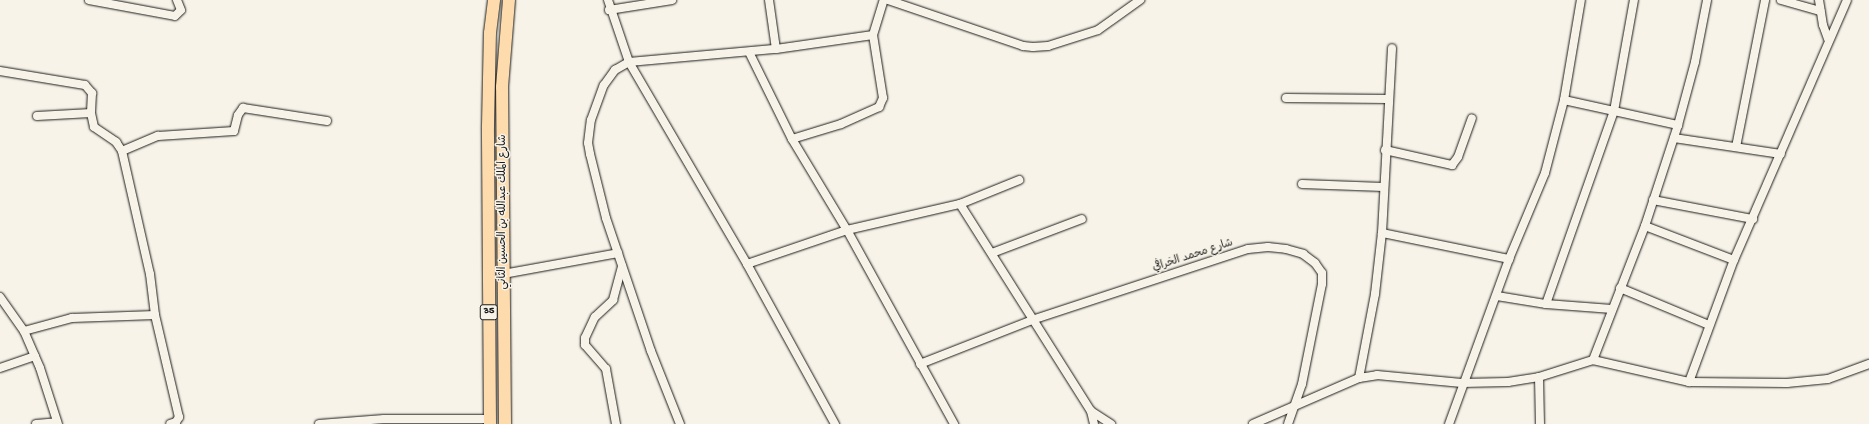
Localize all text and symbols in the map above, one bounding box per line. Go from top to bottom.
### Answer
street label: شارع الملك عبدالله بن الحسين الثاني [496,135,510,289]
street label: شارع محمد الخرافي [1151,237,1235,275]
road number: 35 [479,304,499,320]

